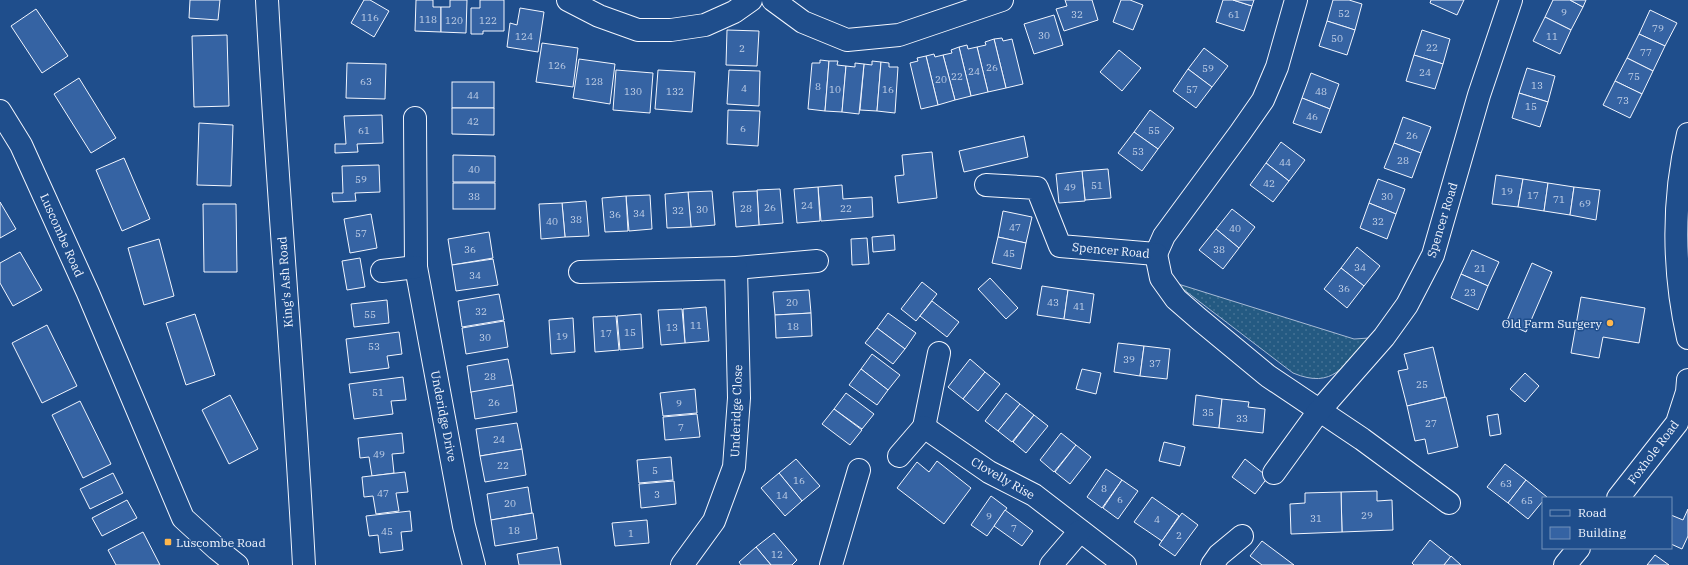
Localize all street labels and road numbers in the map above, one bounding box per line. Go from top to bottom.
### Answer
street label: Spencer Road [1423,181,1461,259]
street label: Luscombe Road [37,191,87,279]
street label: King's Ash Road [274,236,296,328]
street label: Spencer Road [1072,239,1150,261]
street label: Underidge Close [727,364,745,458]
street label: Underidge Drive [428,369,460,463]
street label: Foxhole Road [1624,417,1682,487]
street label: Clovelly Rise [968,454,1038,502]

